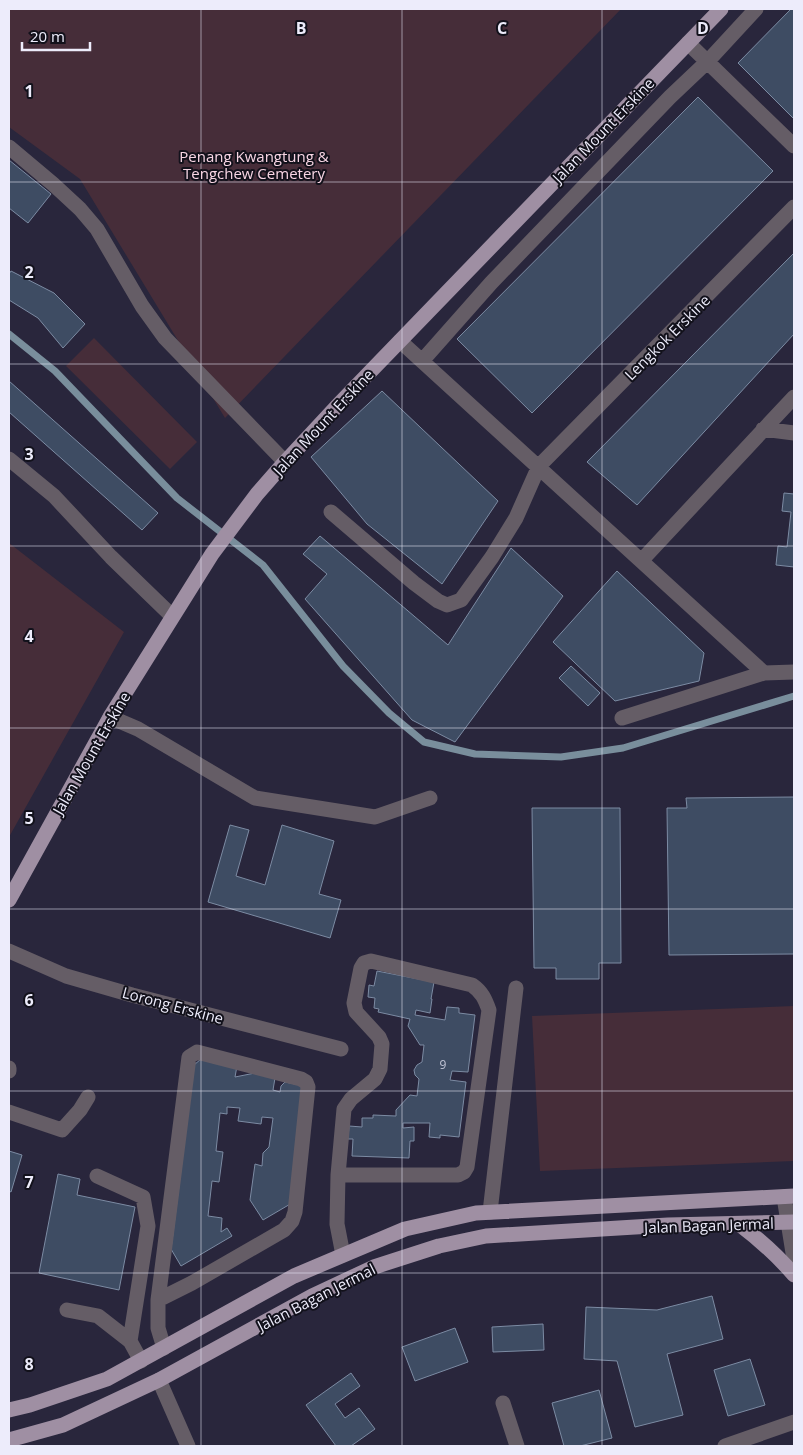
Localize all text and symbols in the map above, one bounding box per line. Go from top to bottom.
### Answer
text: B [296,17,306,39]
text: C [497,17,507,39]
text: D [697,17,709,39]
scale bar [22,20,90,52]
text: 20 m [30,26,65,46]
street label: Jalan Mount Erskine [546,73,658,188]
text: 1 [24,80,34,102]
park label: Penang Kwangtung & Tengchew Cemetery [179,146,329,183]
text: 2 [24,261,34,283]
street label: Lengkok Erskine [620,290,714,384]
street label: Jalan Mount Erskine [267,364,378,481]
text: 3 [24,443,34,465]
text: 4 [24,625,34,647]
street label: Jalan Mount Erskine [47,688,134,820]
text: 5 [24,807,34,829]
street label: Lorong Erskine [120,982,226,1028]
text: 6 [24,989,34,1011]
house number: 9 [440,1056,447,1073]
text: 7 [24,1171,34,1193]
street label: Jalan Bagan Jermal [642,1213,774,1237]
street label: Jalan Bagan Jermal [252,1259,378,1336]
text: 8 [24,1353,34,1375]

